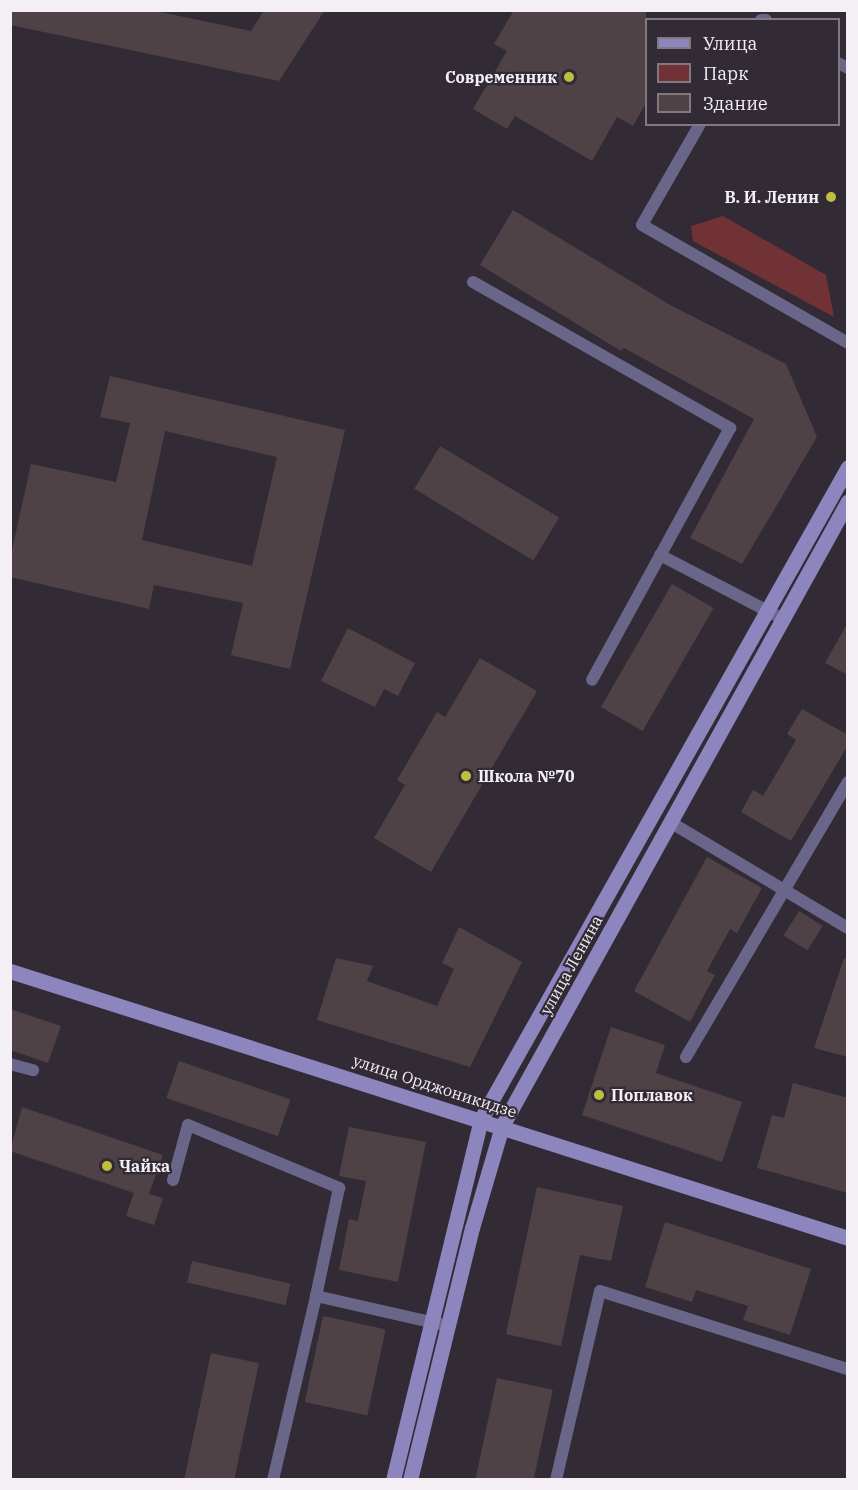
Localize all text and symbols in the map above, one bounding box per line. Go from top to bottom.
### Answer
legend [645,18,840,126]
text: Улица [703,32,757,55]
text: Парк [703,62,749,85]
place label: Современник [445,67,557,87]
marker: Современник [562,70,576,84]
text: Здание [703,92,768,115]
place label: В. И. Ленин [724,187,819,207]
marker: В. И. Ленин [824,190,838,204]
place label: Школа №70 [478,766,574,786]
marker: Школа №70 [459,769,473,783]
street label: улица Ленина [536,912,606,1018]
street label: улица Орджоникидзе [351,1050,519,1122]
place label: Поплавок [611,1085,693,1105]
marker: Поплавок [592,1088,606,1102]
place label: Чайка [119,1156,170,1176]
marker: Чайка [100,1159,114,1173]

